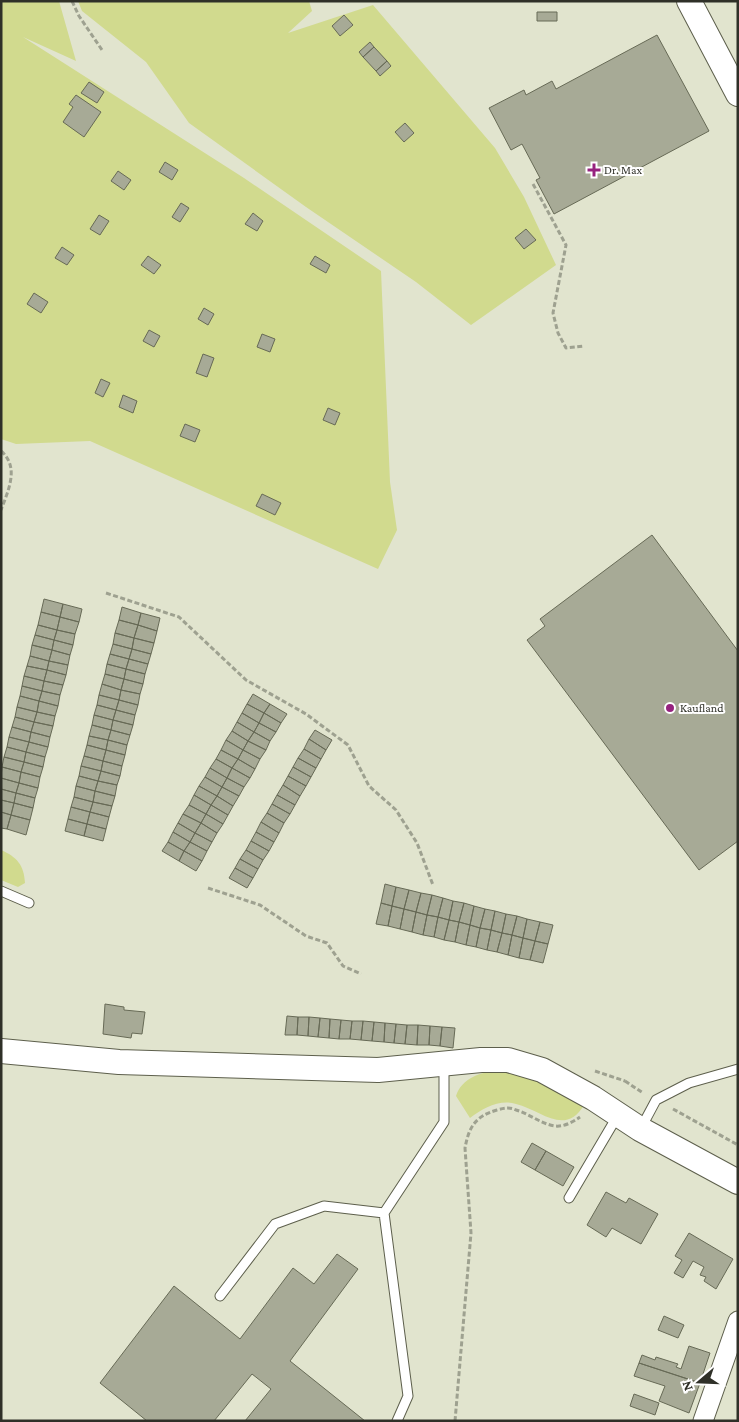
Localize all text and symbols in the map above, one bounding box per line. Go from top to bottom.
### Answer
place label: Dr. Max [604,163,643,177]
marker: Dr. Max [588,164,600,176]
place label: Kaufland [680,701,724,715]
marker: Kaufland [664,702,676,714]
north arrow [674,1357,724,1407]
text: N [677,1379,696,1393]

